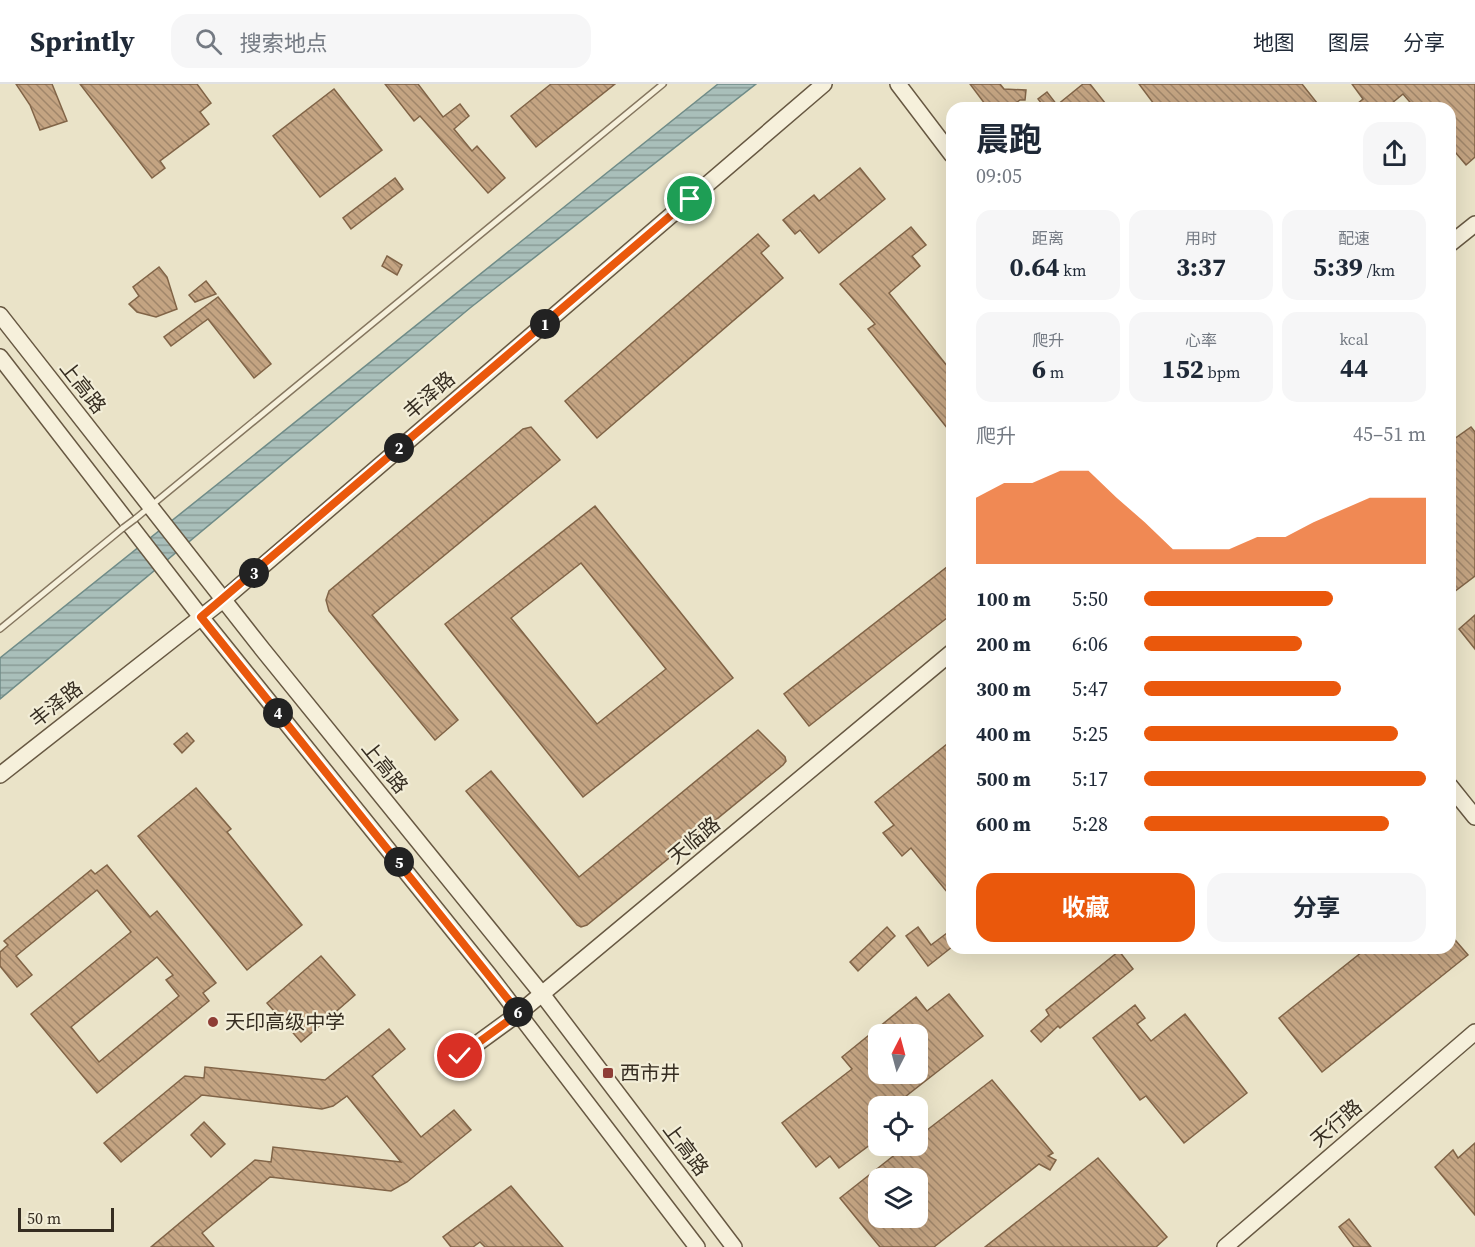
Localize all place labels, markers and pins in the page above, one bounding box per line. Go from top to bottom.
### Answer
pin [664,173,715,224]
pin: 1 [530,309,560,339]
pin: 2 [384,433,414,463]
pin: 3 [239,558,269,588]
pin: 4 [263,698,293,728]
pin: 5 [384,847,414,877]
pin: 6 [503,997,533,1027]
place label: 天印高级中学 [225,1008,345,1036]
marker: 天印高级中学 [206,1015,220,1029]
pin [434,1030,485,1081]
place label: 西市井 [620,1059,680,1087]
marker: 西市井 [601,1066,615,1080]

